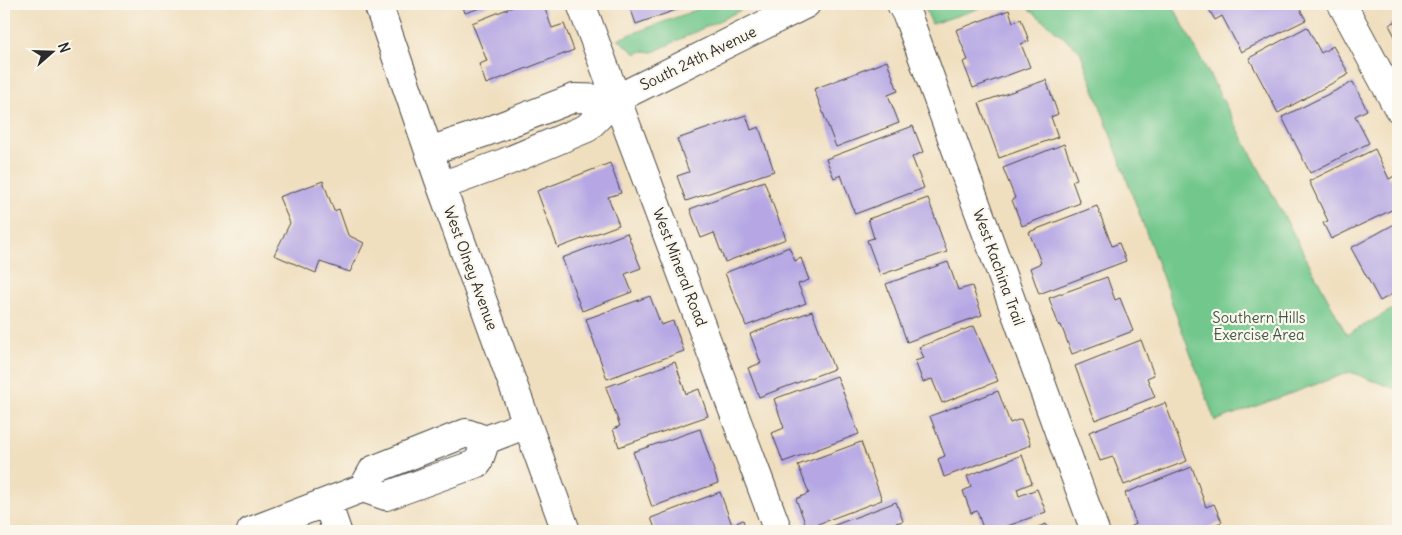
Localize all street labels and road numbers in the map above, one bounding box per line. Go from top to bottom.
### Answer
street label: South 24th Avenue [637,22,759,94]
street label: West Olney Avenue [440,203,502,333]
street label: West Mineral Road [649,205,711,329]
street label: West Kachina Trail [969,206,1029,328]

